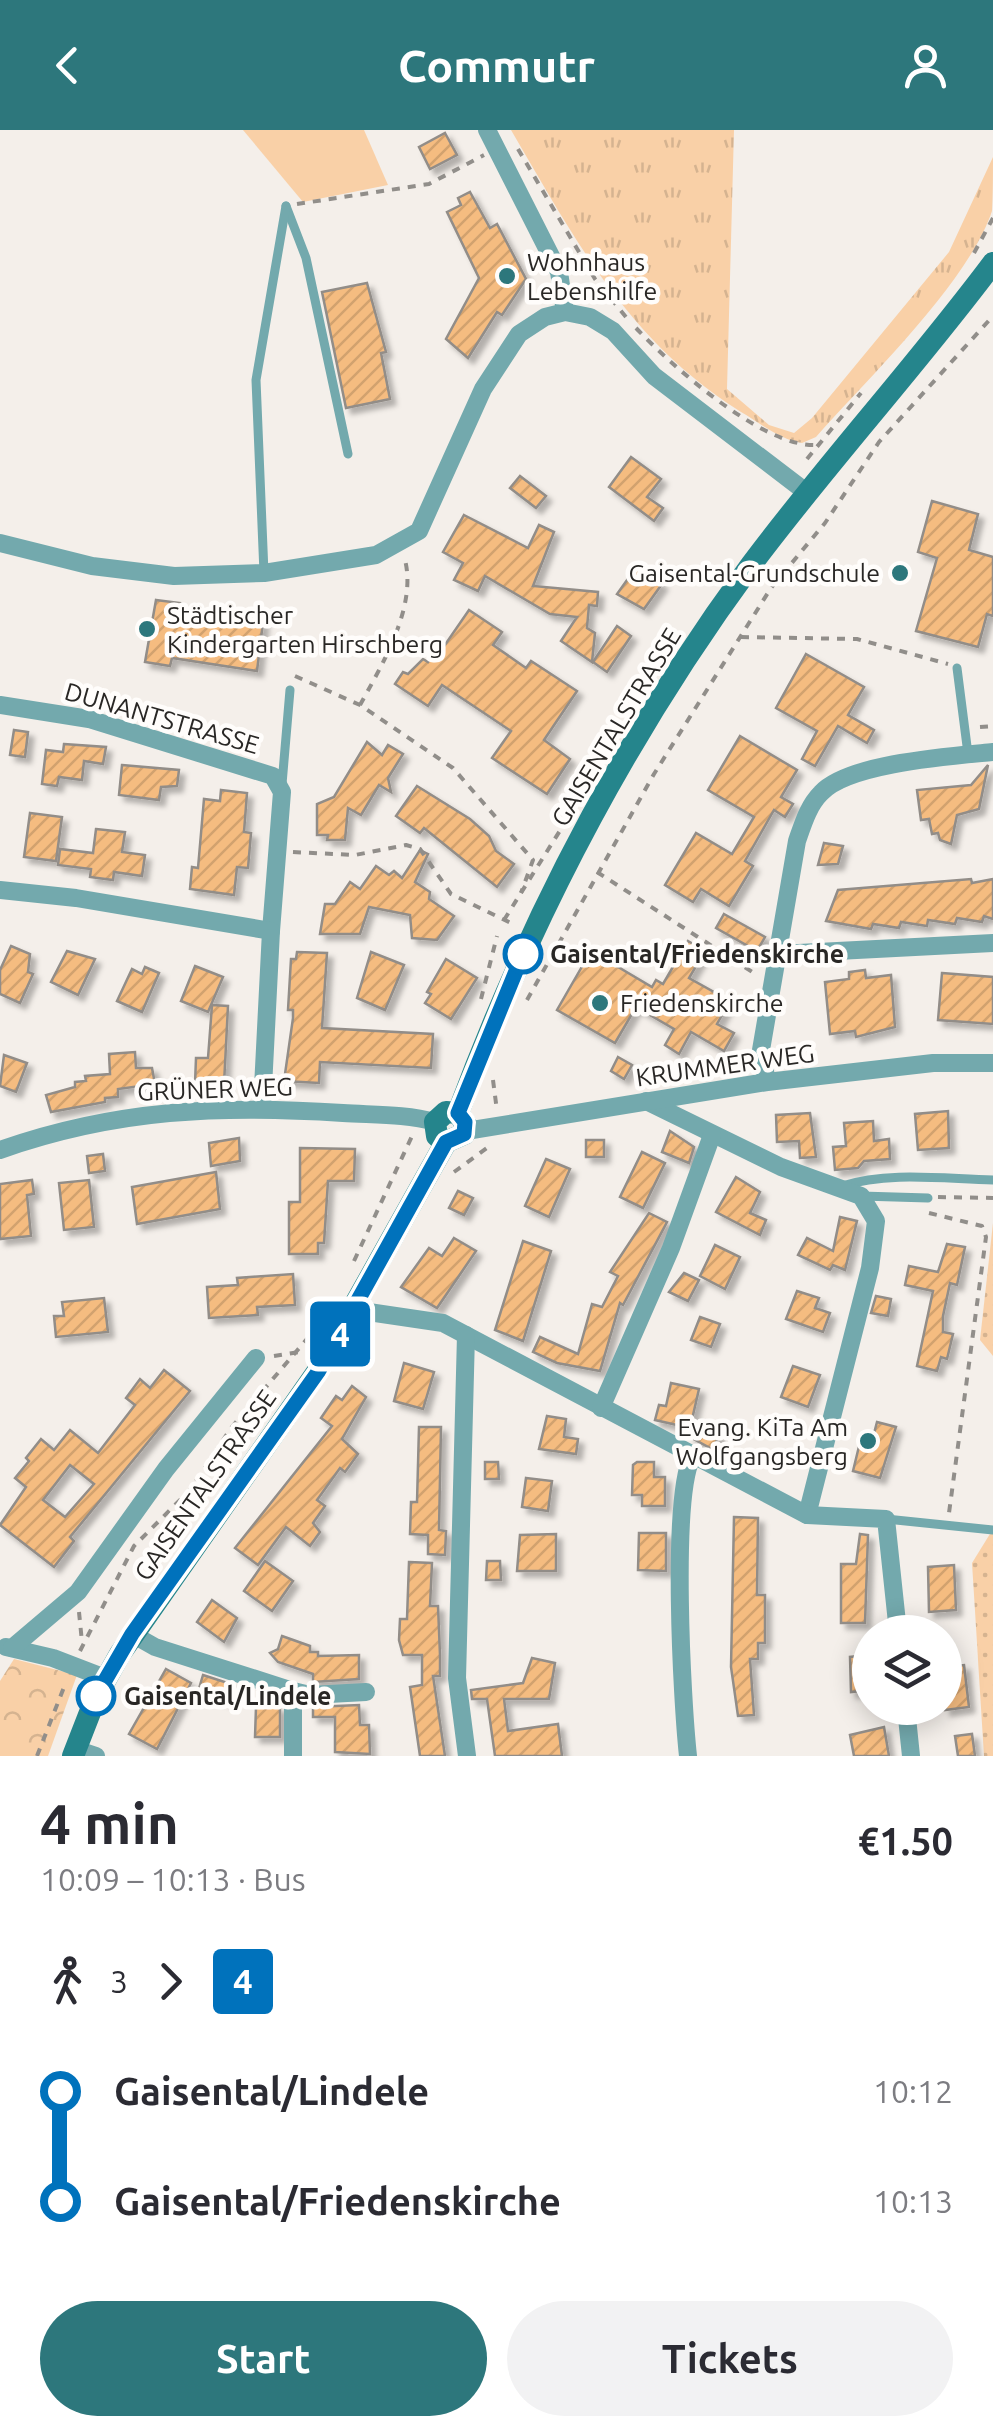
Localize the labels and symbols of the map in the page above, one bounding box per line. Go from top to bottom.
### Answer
place label: Wohnhaus Lebenshilfe [527,248,657,305]
marker: Wohnhaus Lebenshilfe [496,265,518,287]
place label: Gaisental-Grundschule [629,559,880,587]
marker: Gaisental-Grundschule [889,562,911,584]
place label: Städtischer Kindergarten Hirschberg [167,601,443,658]
marker: Städtischer Kindergarten Hirschberg [136,618,158,640]
street label: GAISENTALSTRASSE [546,623,686,831]
street label: DUNANTSTRASSE [62,677,262,759]
marker: Gaisental/Friedenskirche [504,935,542,973]
place label: Gaisental/Friedenskirche [550,940,844,968]
place label: Friedenskirche [620,989,783,1017]
marker: Friedenskirche [589,992,611,1014]
street label: KRUMMER WEG [634,1039,816,1091]
street label: GRÜNER WEG [137,1072,293,1106]
line badge: 4 [308,1302,372,1366]
street label: GAISENTALSTRASSE [129,1384,281,1586]
place label: Evang. KiTa Am Wolfgangsberg [676,1413,848,1470]
marker: Evang. KiTa Am Wolfgangsberg [857,1430,879,1452]
marker: Gaisental/Lindele [77,1677,115,1715]
place label: Gaisental/Lindele [124,1682,331,1710]

